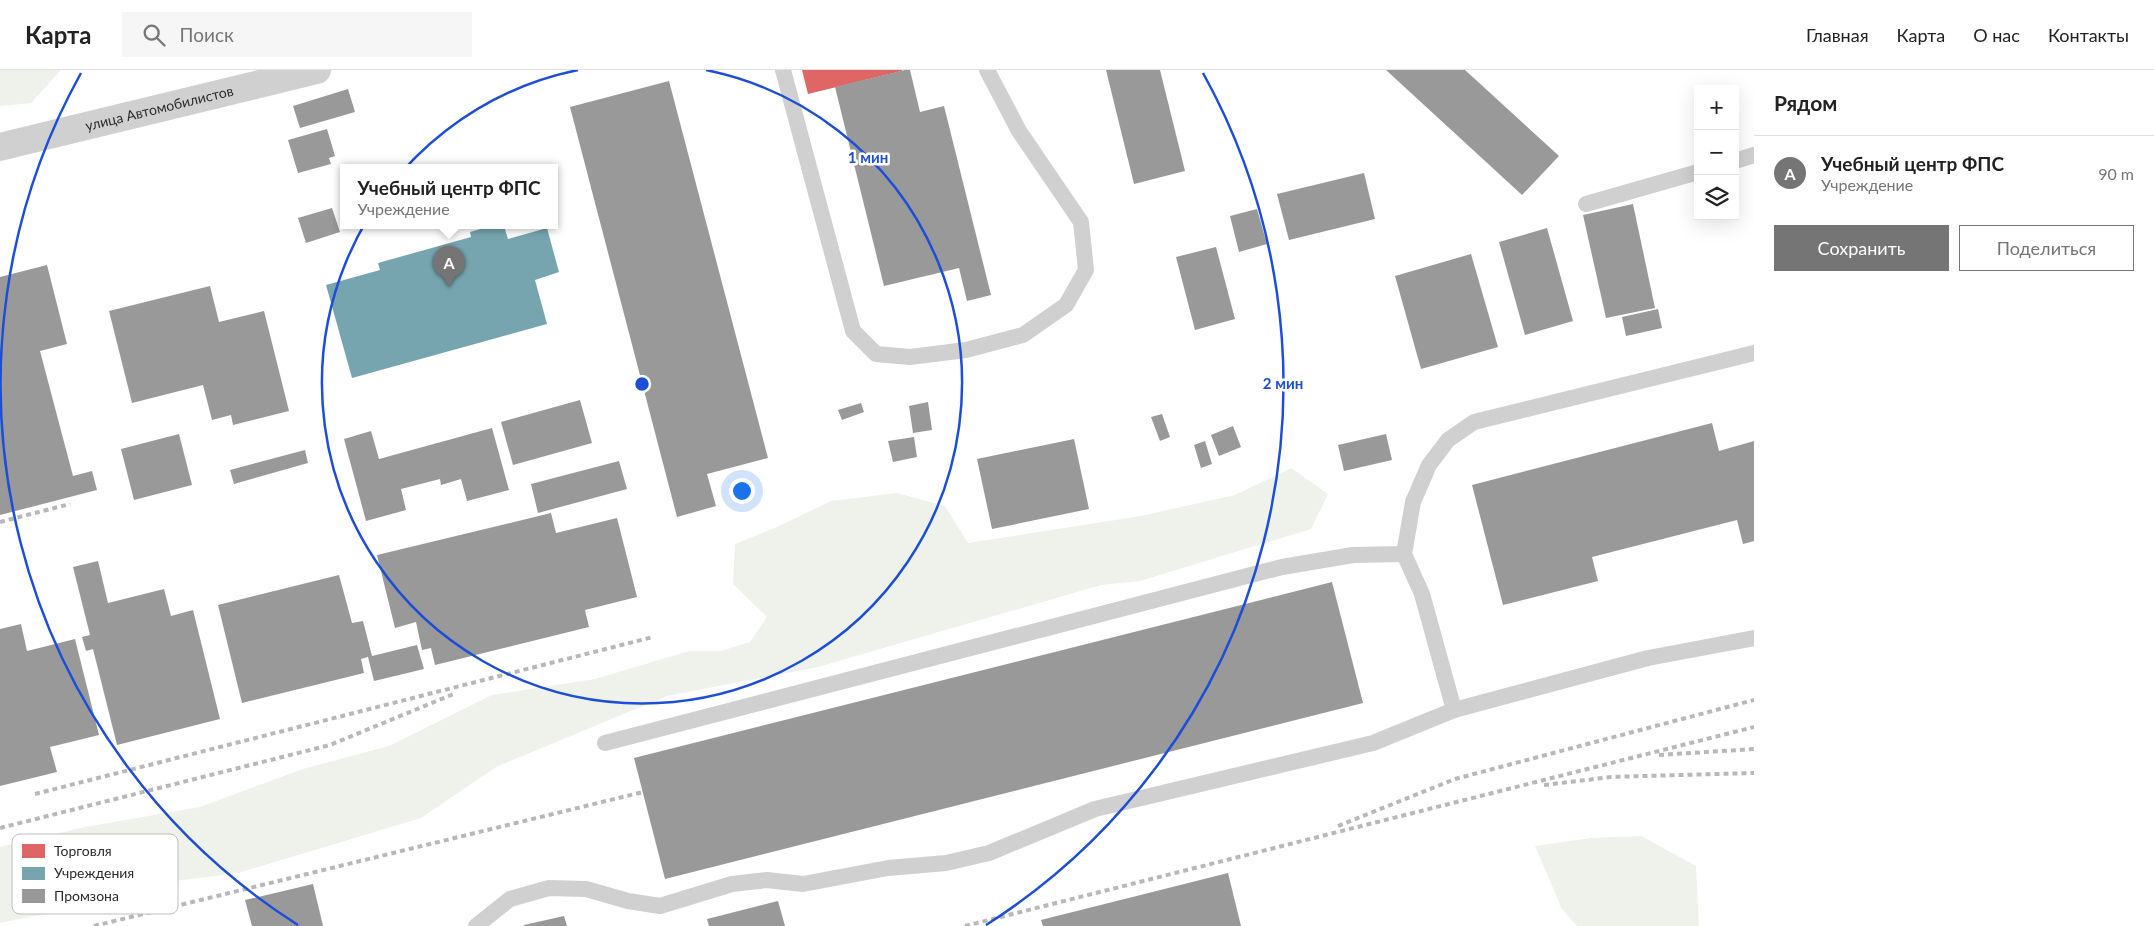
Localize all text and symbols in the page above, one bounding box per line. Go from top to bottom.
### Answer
search box [122,12,472,57]
text: Карта [25,20,92,49]
icon: search [140,21,168,49]
text: Поиск [180,23,234,46]
text: Главная [1806,24,1869,46]
text: Карта [1897,24,1945,46]
text: О нас [1973,24,2020,46]
text: Контакты [2048,24,2129,46]
street label: улица Автомобилистов [84,82,235,134]
map controls [1694,85,1739,220]
button: + [1694,85,1739,130]
text: Рядом [1774,90,1837,115]
button: − [1694,130,1739,175]
text: 1 мин [848,148,888,166]
text: Учебный центр ФПС [1821,152,2004,175]
popup [340,164,558,229]
text: A [1784,164,1796,183]
text: 90 m [2098,164,2134,183]
button: layers [1694,175,1739,220]
text: Учреждение [1821,175,1913,194]
text: Учебный центр ФПС [358,176,541,199]
text: Учреждение [358,199,450,218]
button: Сохранить [1774,225,1949,271]
button: Поделиться [1959,225,2134,271]
pin: A [433,246,465,287]
text: 2 мин [1263,374,1303,392]
centre of rings [633,375,651,393]
your location [729,478,755,504]
legend [12,834,178,914]
text: Торговля [54,842,112,859]
text: Учреждения [54,864,134,881]
text: Промзона [54,887,119,904]

